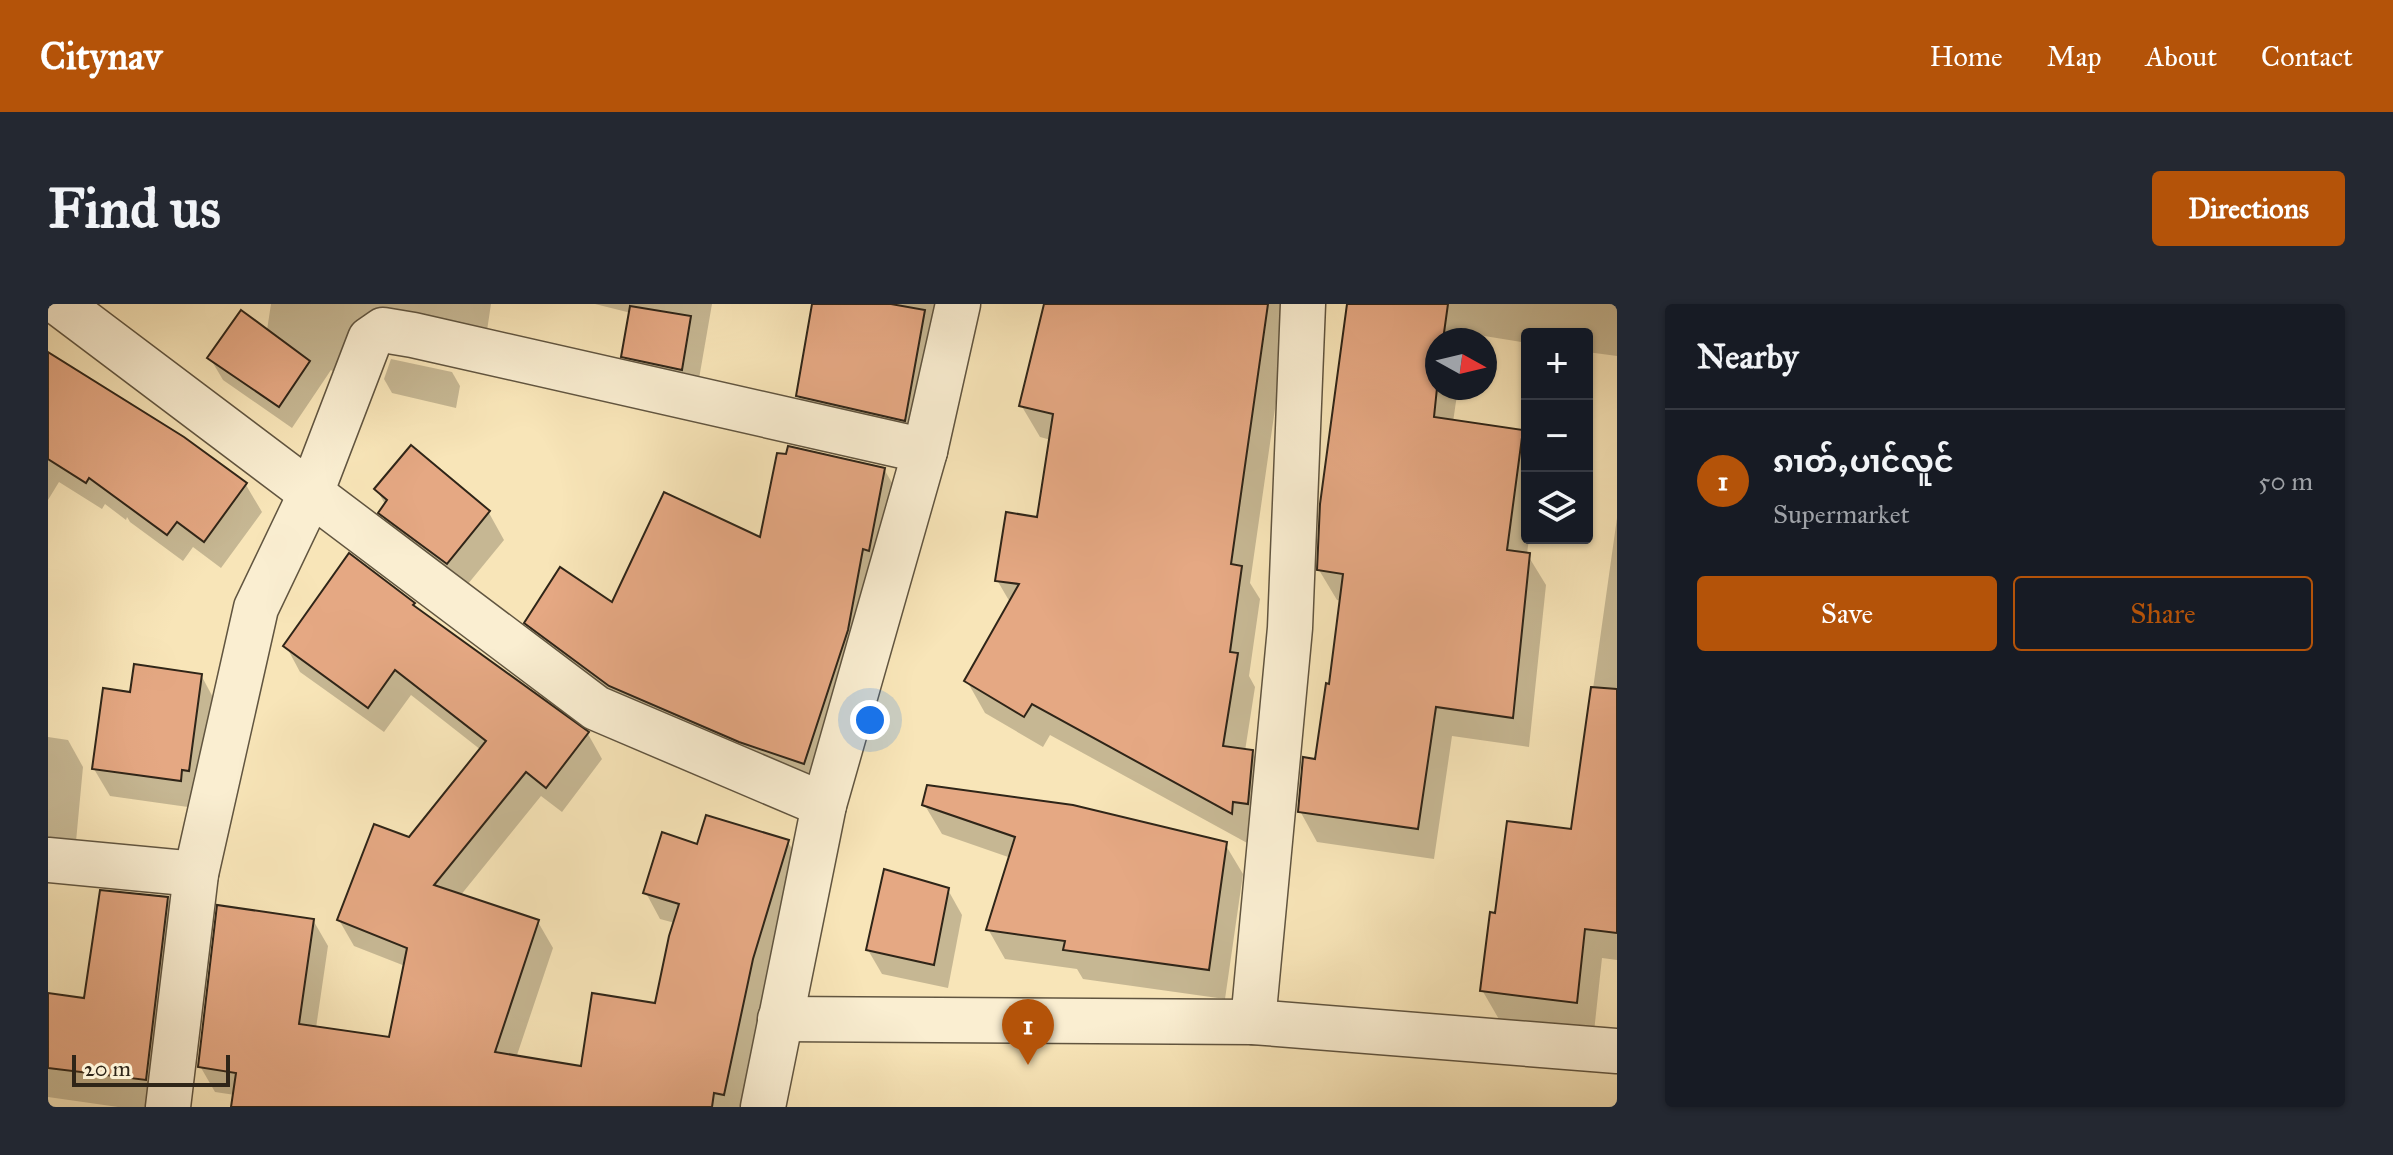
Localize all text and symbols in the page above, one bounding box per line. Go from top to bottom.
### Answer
text: Citynav [40,33,162,79]
text: Home [1930,39,2003,74]
text: Map [2047,39,2101,74]
text: About [2145,39,2217,74]
text: Contact [2261,39,2353,74]
button: Directions [2152,171,2345,246]
text: Find us [48,174,221,242]
north arrow [1425,328,1497,400]
map controls [1521,328,1593,544]
button: + [1521,328,1593,400]
text: Nearby [1697,336,1799,377]
button: − [1521,400,1593,472]
text: ၵၢတ်ႇပၢင်လူင် [1773,444,1954,480]
text: 1 [1718,465,1728,497]
text: 50 m [2258,465,2313,497]
button: layers [1521,472,1593,544]
text: Supermarket [1773,498,1910,530]
button: Save [1697,576,1997,651]
button: Share [2013,576,2313,651]
your location [850,700,890,740]
pin: 1 [1002,999,1054,1065]
scale bar [72,1051,230,1087]
text: 20 m [84,1055,131,1082]

